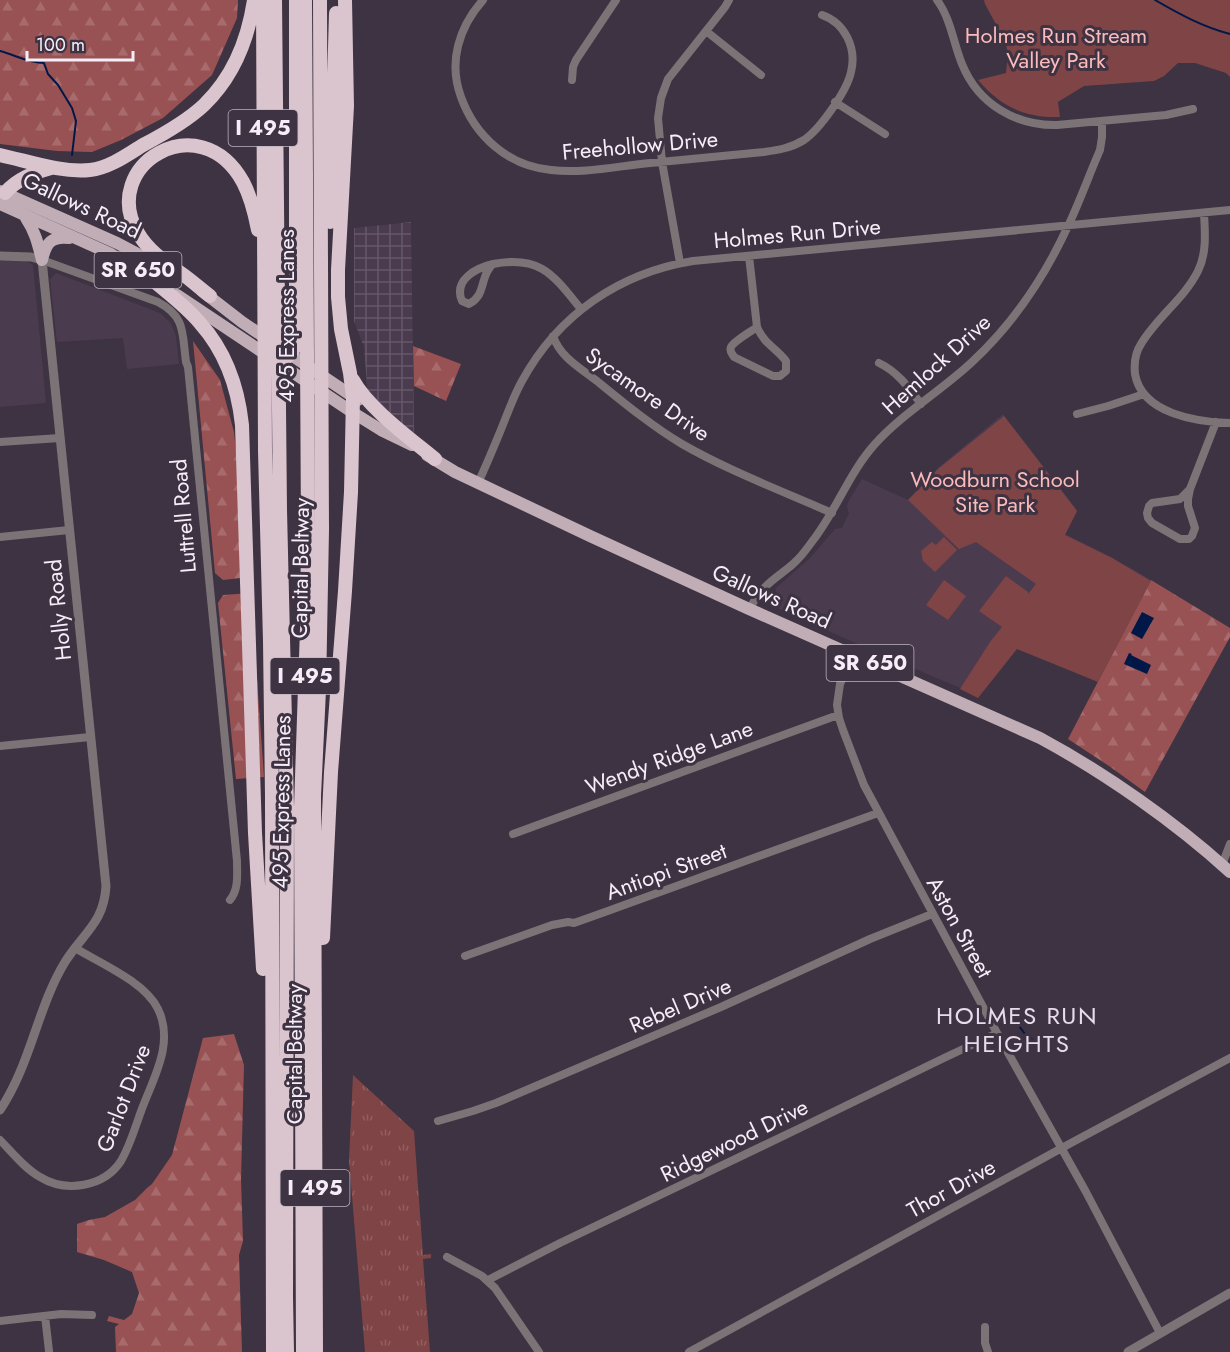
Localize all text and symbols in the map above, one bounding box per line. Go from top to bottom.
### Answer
park label: Holmes Run Stream Valley Park [965,19,1147,76]
scale bar [27,24,134,62]
text: 100 m [36,32,85,58]
road number: I 495 [228,110,298,146]
street label: Freehollow Drive [561,122,719,168]
street label: Gallows Road [18,164,146,246]
street label: Holmes Run Drive [712,210,882,256]
street label: 495 Express Lanes [270,229,302,403]
road number: SR 650 [94,252,182,288]
street label: Hemlock Drive [874,306,998,422]
street label: Sycamore Drive [579,339,717,449]
street label: Luttrell Road [162,458,204,574]
park label: Woodburn School Site Park [910,463,1080,520]
street label: Capital Beltway [283,497,317,639]
street label: Gallows Road [707,555,837,637]
street label: Holly Road [37,558,79,662]
road number: SR 650 [826,645,914,681]
road number: I 495 [270,658,340,694]
street label: Wendy Ridge Lane [581,712,757,802]
street label: 495 Express Lanes [263,715,299,889]
street label: Antiopi Street [601,834,732,908]
street label: Aston Street [919,871,1001,984]
street label: Rebel Drive [624,969,736,1041]
street label: Capital Beltway [278,983,310,1124]
district label: HOLMES RUN HEIGHTS [936,998,1098,1061]
street label: Garlot Drive [88,1039,158,1157]
street label: Ridgewood Drive [655,1090,813,1190]
street label: Thor Drive [901,1151,1001,1225]
road number: I 495 [280,1170,350,1206]

